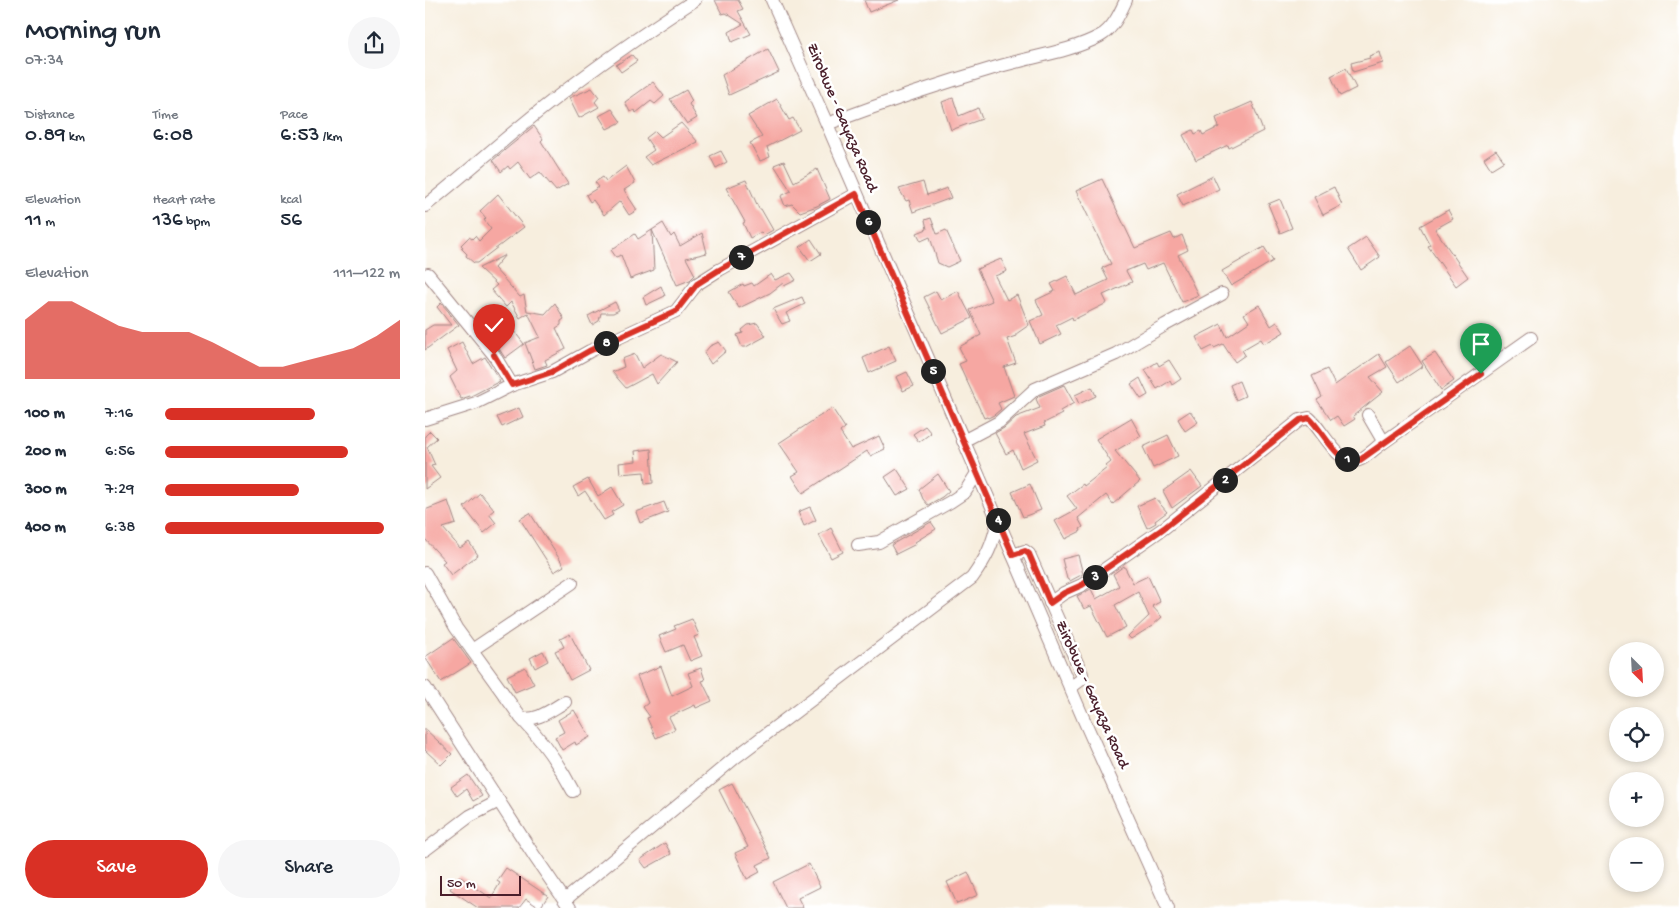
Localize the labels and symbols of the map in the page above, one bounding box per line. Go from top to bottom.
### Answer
street label: Zirobwe - Gayaza Road [801,41,882,197]
pin: 6 [855,210,881,234]
pin: 7 [729,244,753,270]
pin [473,304,515,355]
pin [1460,323,1502,374]
pin: 8 [593,330,619,356]
pin: 5 [921,358,945,384]
pin: 1 [1335,446,1359,472]
pin: 2 [1213,468,1237,492]
pin: 4 [985,508,1011,532]
pin: 3 [1083,564,1107,590]
street label: Zirobwe - Gayaza Road [1050,618,1133,773]
north arrow [1609,642,1664,698]
scale bar [440,873,521,896]

